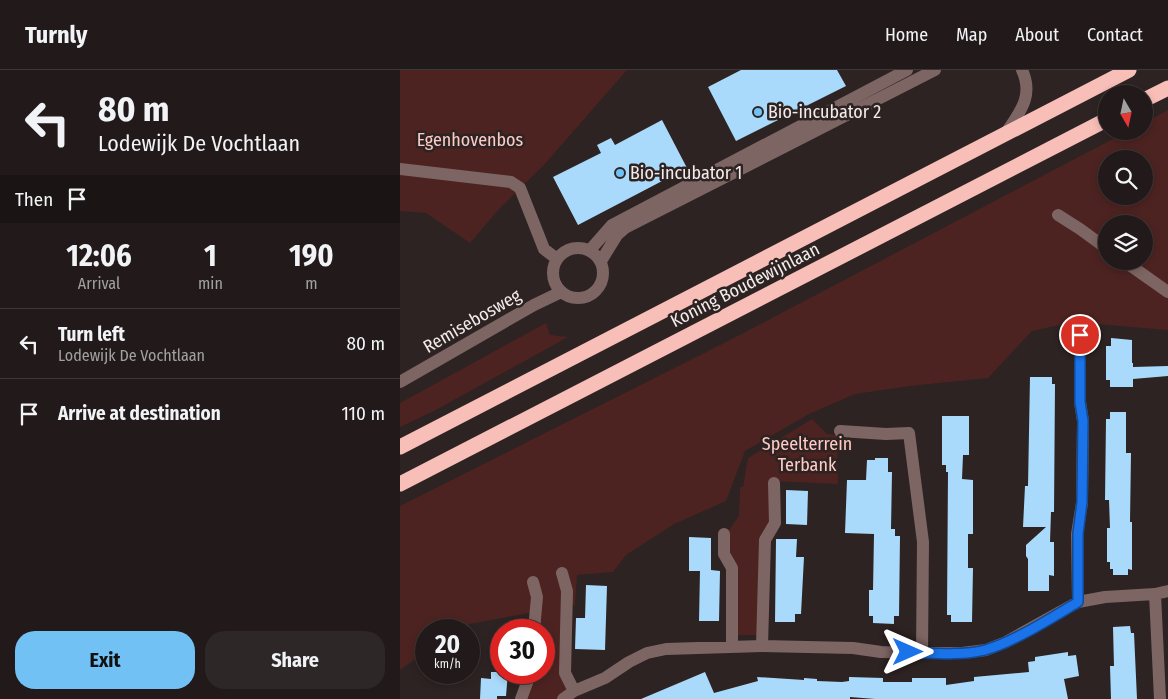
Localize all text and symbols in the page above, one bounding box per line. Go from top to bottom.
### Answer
text: Turnly [25,21,87,49]
text: Home [885,24,928,46]
text: Map [956,24,987,46]
text: About [1015,24,1059,46]
text: Contact [1087,24,1143,46]
north arrow [1098,85,1152,140]
map controls [1098,85,1153,270]
text: 80 m [98,88,170,130]
icon: left [15,90,80,155]
place label: Bio-incubator 2 [768,101,881,123]
marker: Bio-incubator 2 [752,106,764,118]
park label: Egenhovenbos [417,129,524,151]
text: Lodewijk De Vochtlaan [98,130,300,157]
button: search [1098,150,1153,205]
place label: Bio-incubator 1 [630,162,742,184]
marker: Bio-incubator 1 [614,167,626,179]
icon: arrive [63,185,91,213]
text: Then [15,188,53,211]
button: layers [1098,215,1153,270]
text: 12:06 [66,238,132,274]
text: 1 [204,238,217,274]
text: 190 [289,238,334,274]
street label: Koning Boudewijnlaan [667,238,823,332]
text: Arrival [78,274,120,293]
text: min [198,274,223,293]
text: m [305,274,318,293]
street label: Remisebosweg [419,284,525,358]
pin [1059,314,1101,356]
icon: arrive [1066,321,1094,349]
text: Turn left [58,323,125,346]
icon: left [15,330,43,358]
text: 80 m [347,332,385,355]
text: Lodewijk De Vochtlaan [58,346,205,365]
icon: arrive [15,400,43,428]
text: Arrive at destination [58,402,221,425]
text: 110 m [341,402,385,425]
park label: Speelterrein Terbank [762,433,852,476]
speed limit sign: 30 [490,619,555,684]
position arrow [881,625,933,677]
text: 20 [435,630,460,660]
button: Exit [15,631,195,689]
button: Share [205,631,385,689]
text: km/h [434,657,461,671]

